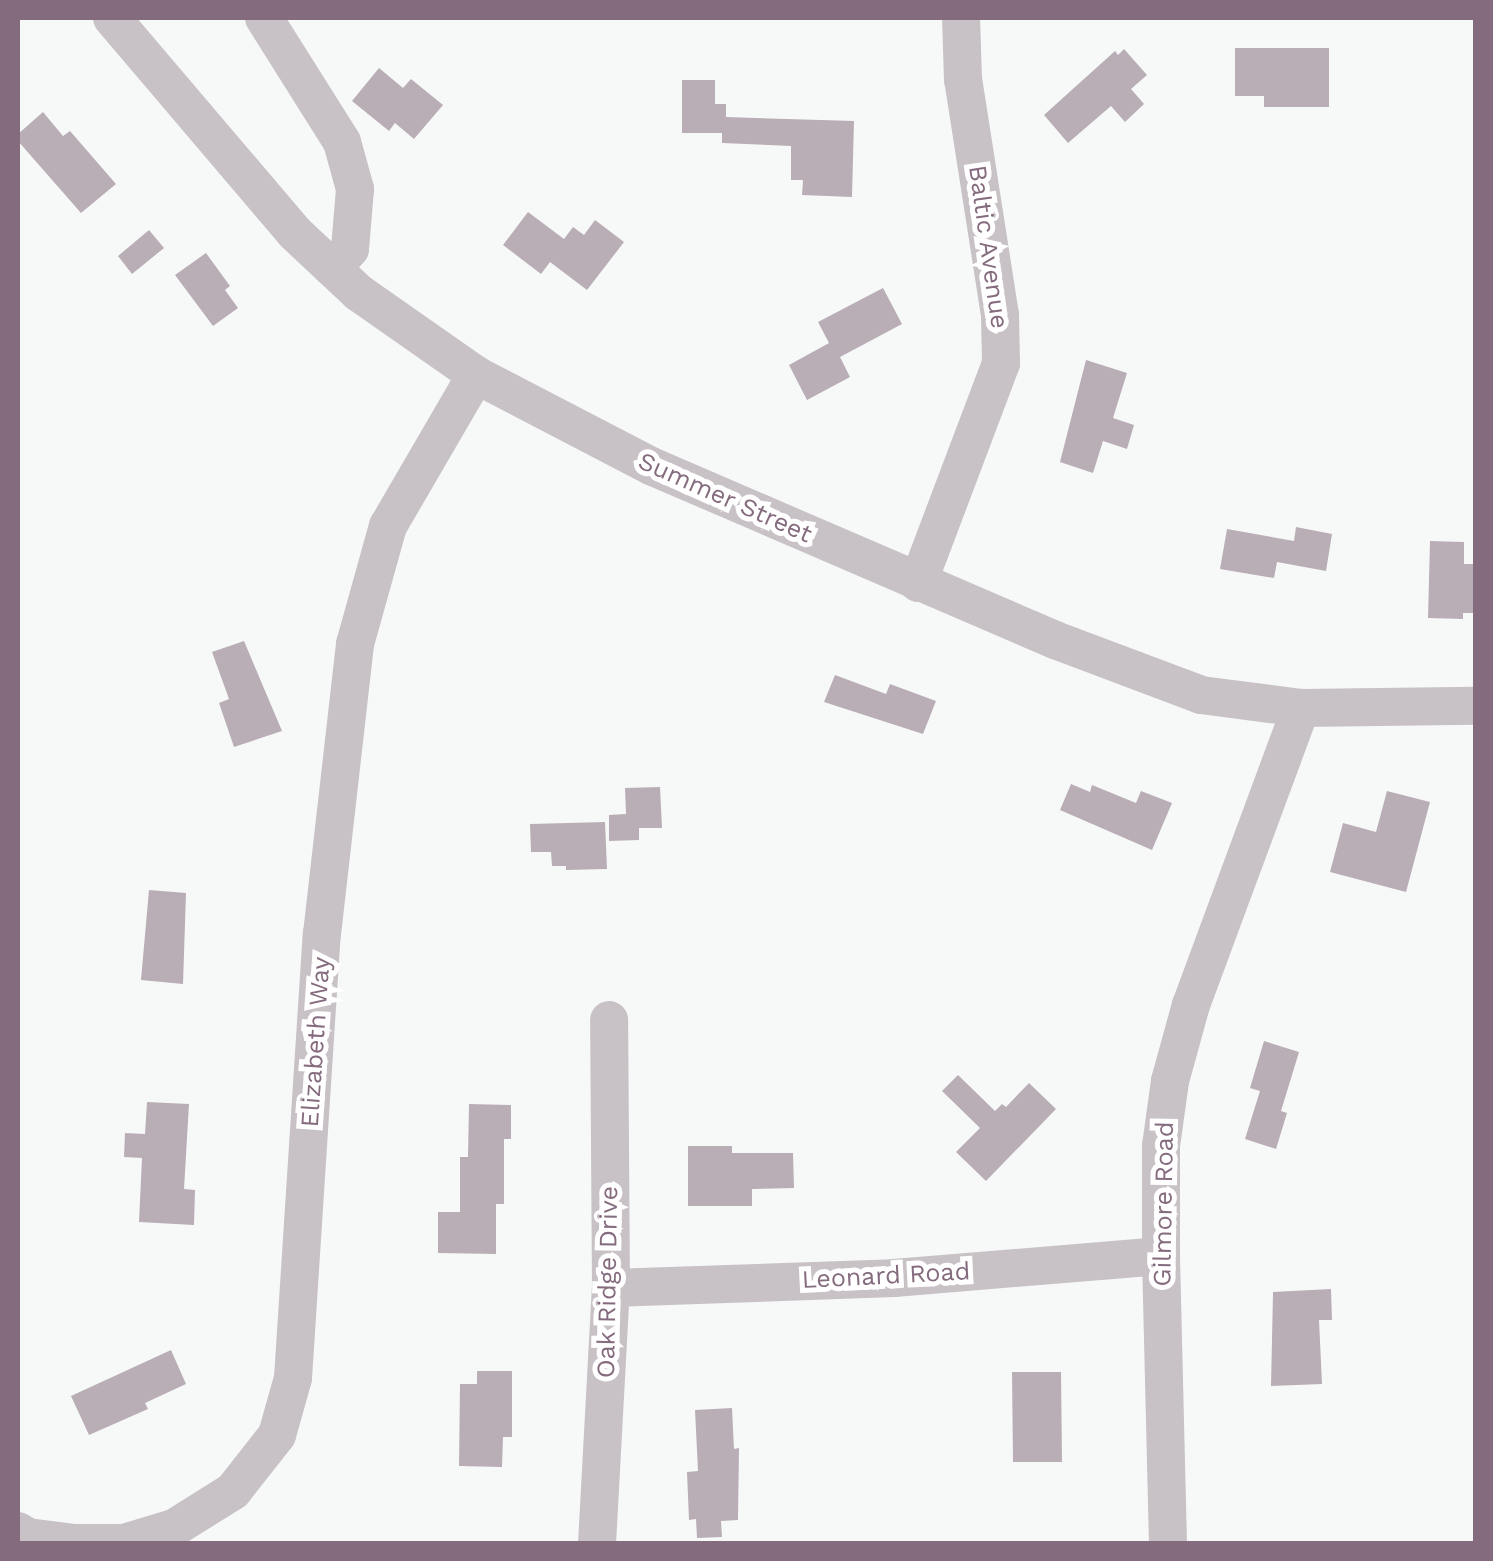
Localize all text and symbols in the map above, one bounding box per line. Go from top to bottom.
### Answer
street label: Baltic Avenue [962,163,1014,331]
street label: Summer Street [633,446,817,550]
street label: Elizabeth Way [295,956,337,1128]
street label: Gilmore Road [1148,1121,1180,1287]
street label: Oak Ridge Drive [591,1185,625,1379]
street label: Leonard Road [801,1257,971,1295]

